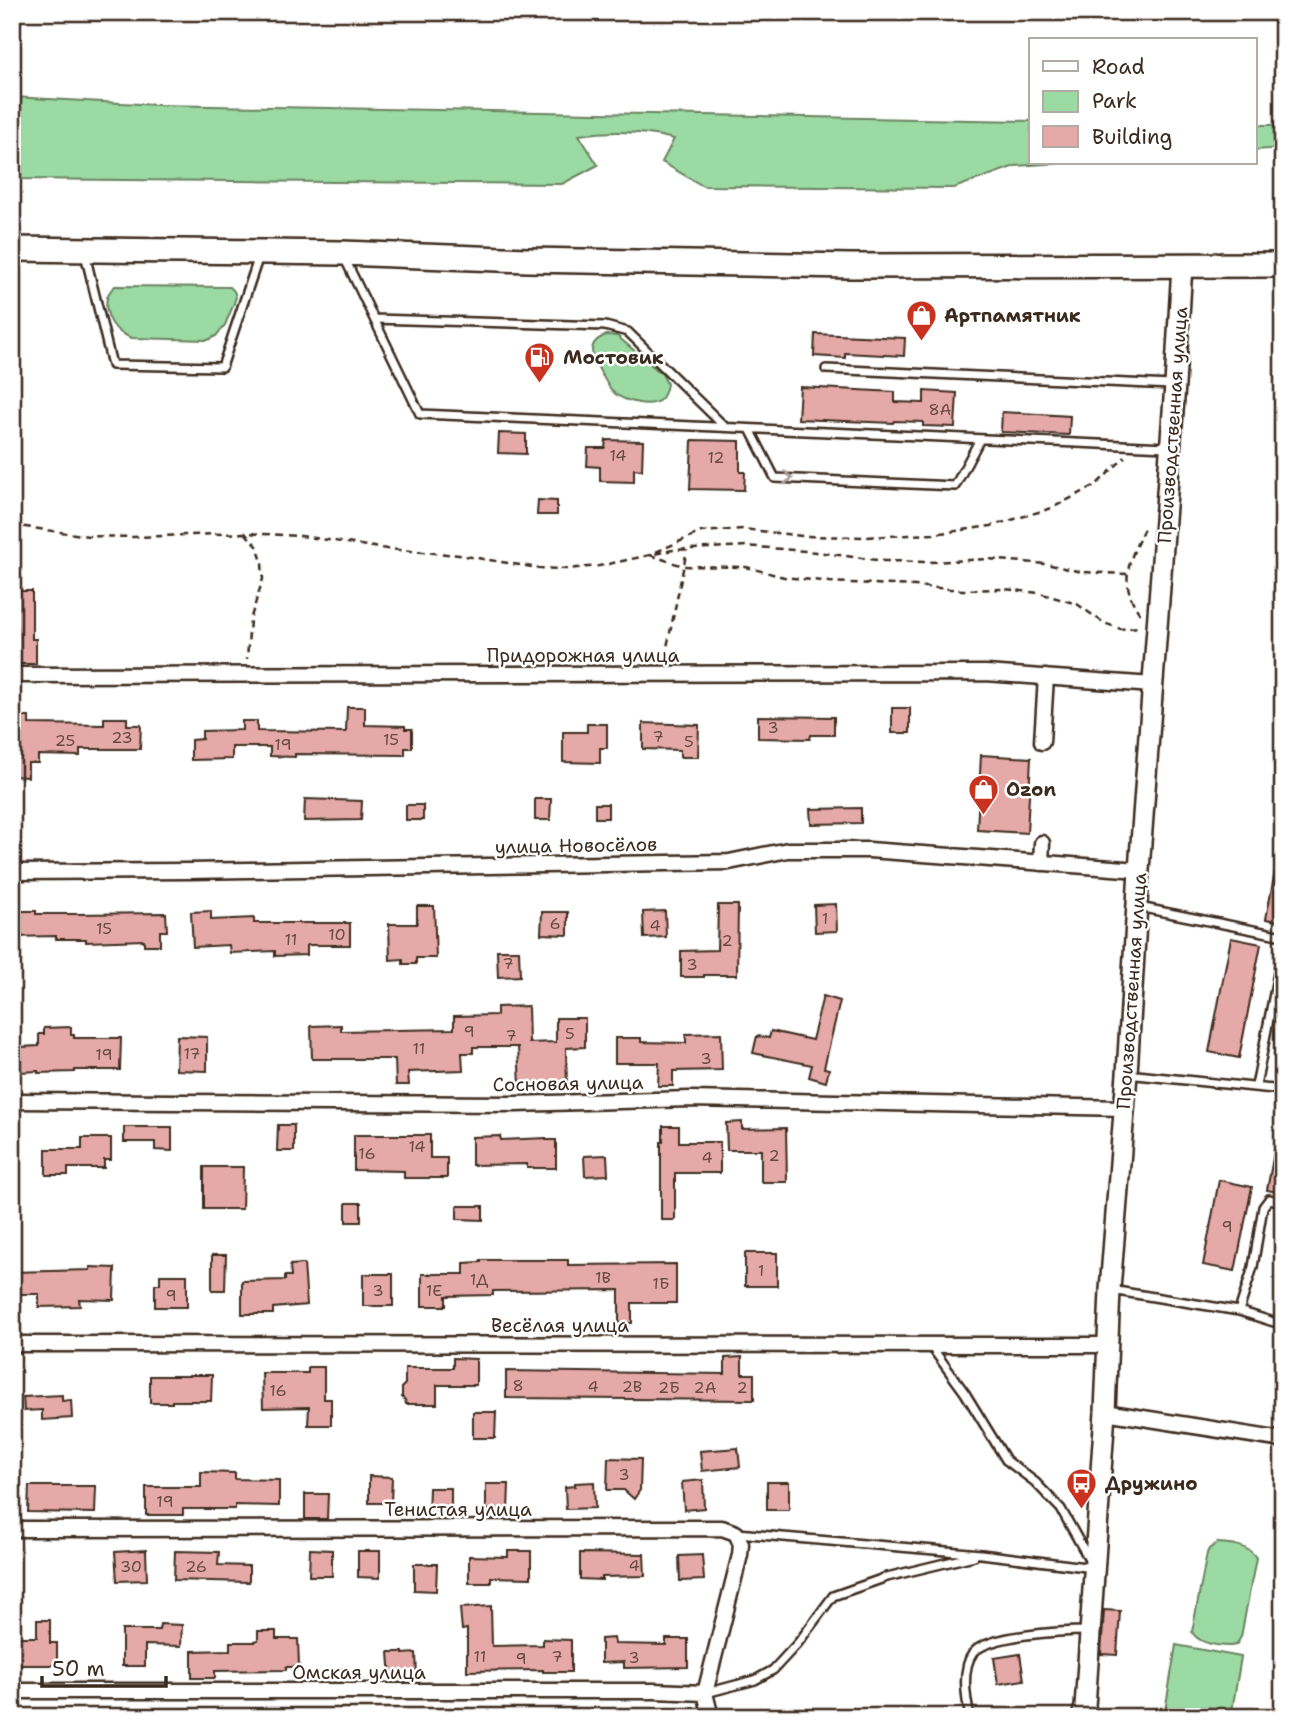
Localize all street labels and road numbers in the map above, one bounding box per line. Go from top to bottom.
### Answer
street label: Производственная улица [1152,306,1193,544]
street label: Придорожная улица [487,643,679,668]
street label: улица Новосёлов [495,832,657,859]
street label: Производственная улица [1111,872,1152,1110]
street label: Сосновая улица [492,1070,644,1097]
street label: Весёлая улица [491,1313,629,1338]
street label: Тенистая улица [384,1497,532,1522]
street label: Омская улица [292,1660,426,1685]

